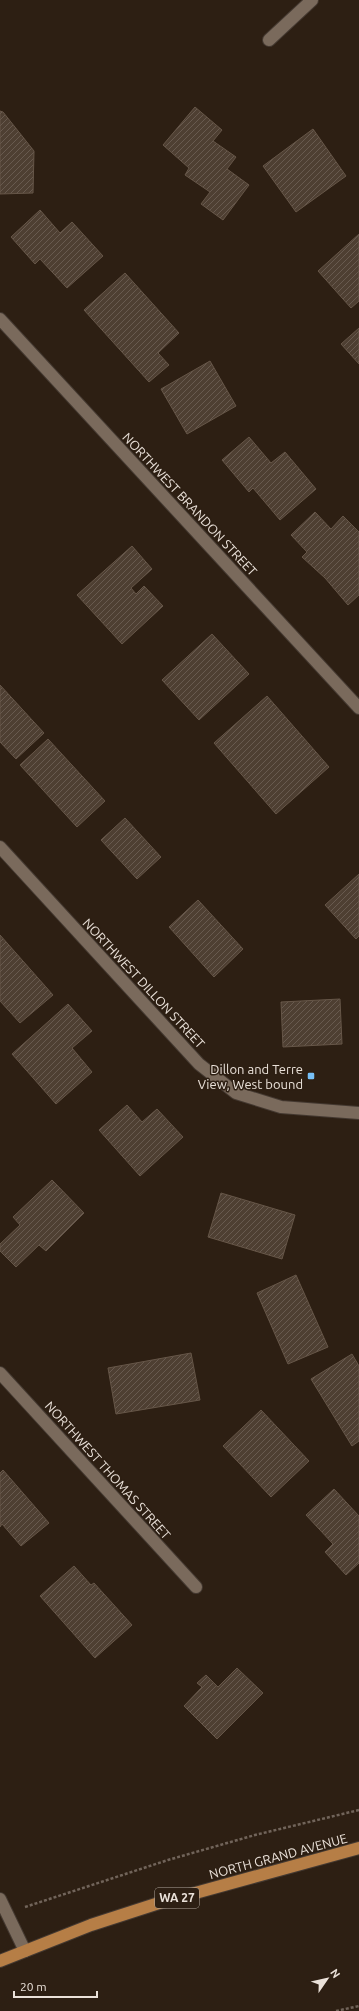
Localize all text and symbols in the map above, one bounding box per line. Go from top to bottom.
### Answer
street label: NORTHWEST BRANDON STREET [120,430,260,578]
street label: NORTHWEST DILLON STREET [80,915,208,1051]
place label: Dillon and Terre View, West bound [198,1062,303,1092]
marker: Dillon and Terre View, West bound [306,1071,316,1081]
street label: NORTHWEST THOMAS STREET [43,1398,173,1542]
street label: NORTH GRAND AVENUE [207,1831,349,1881]
road number: WA 27 [155,1888,199,1908]
north arrow [307,1959,347,1999]
text: N [328,1967,343,1980]
scale bar [14,1973,97,1999]
text: 20 m [20,1980,47,1993]

